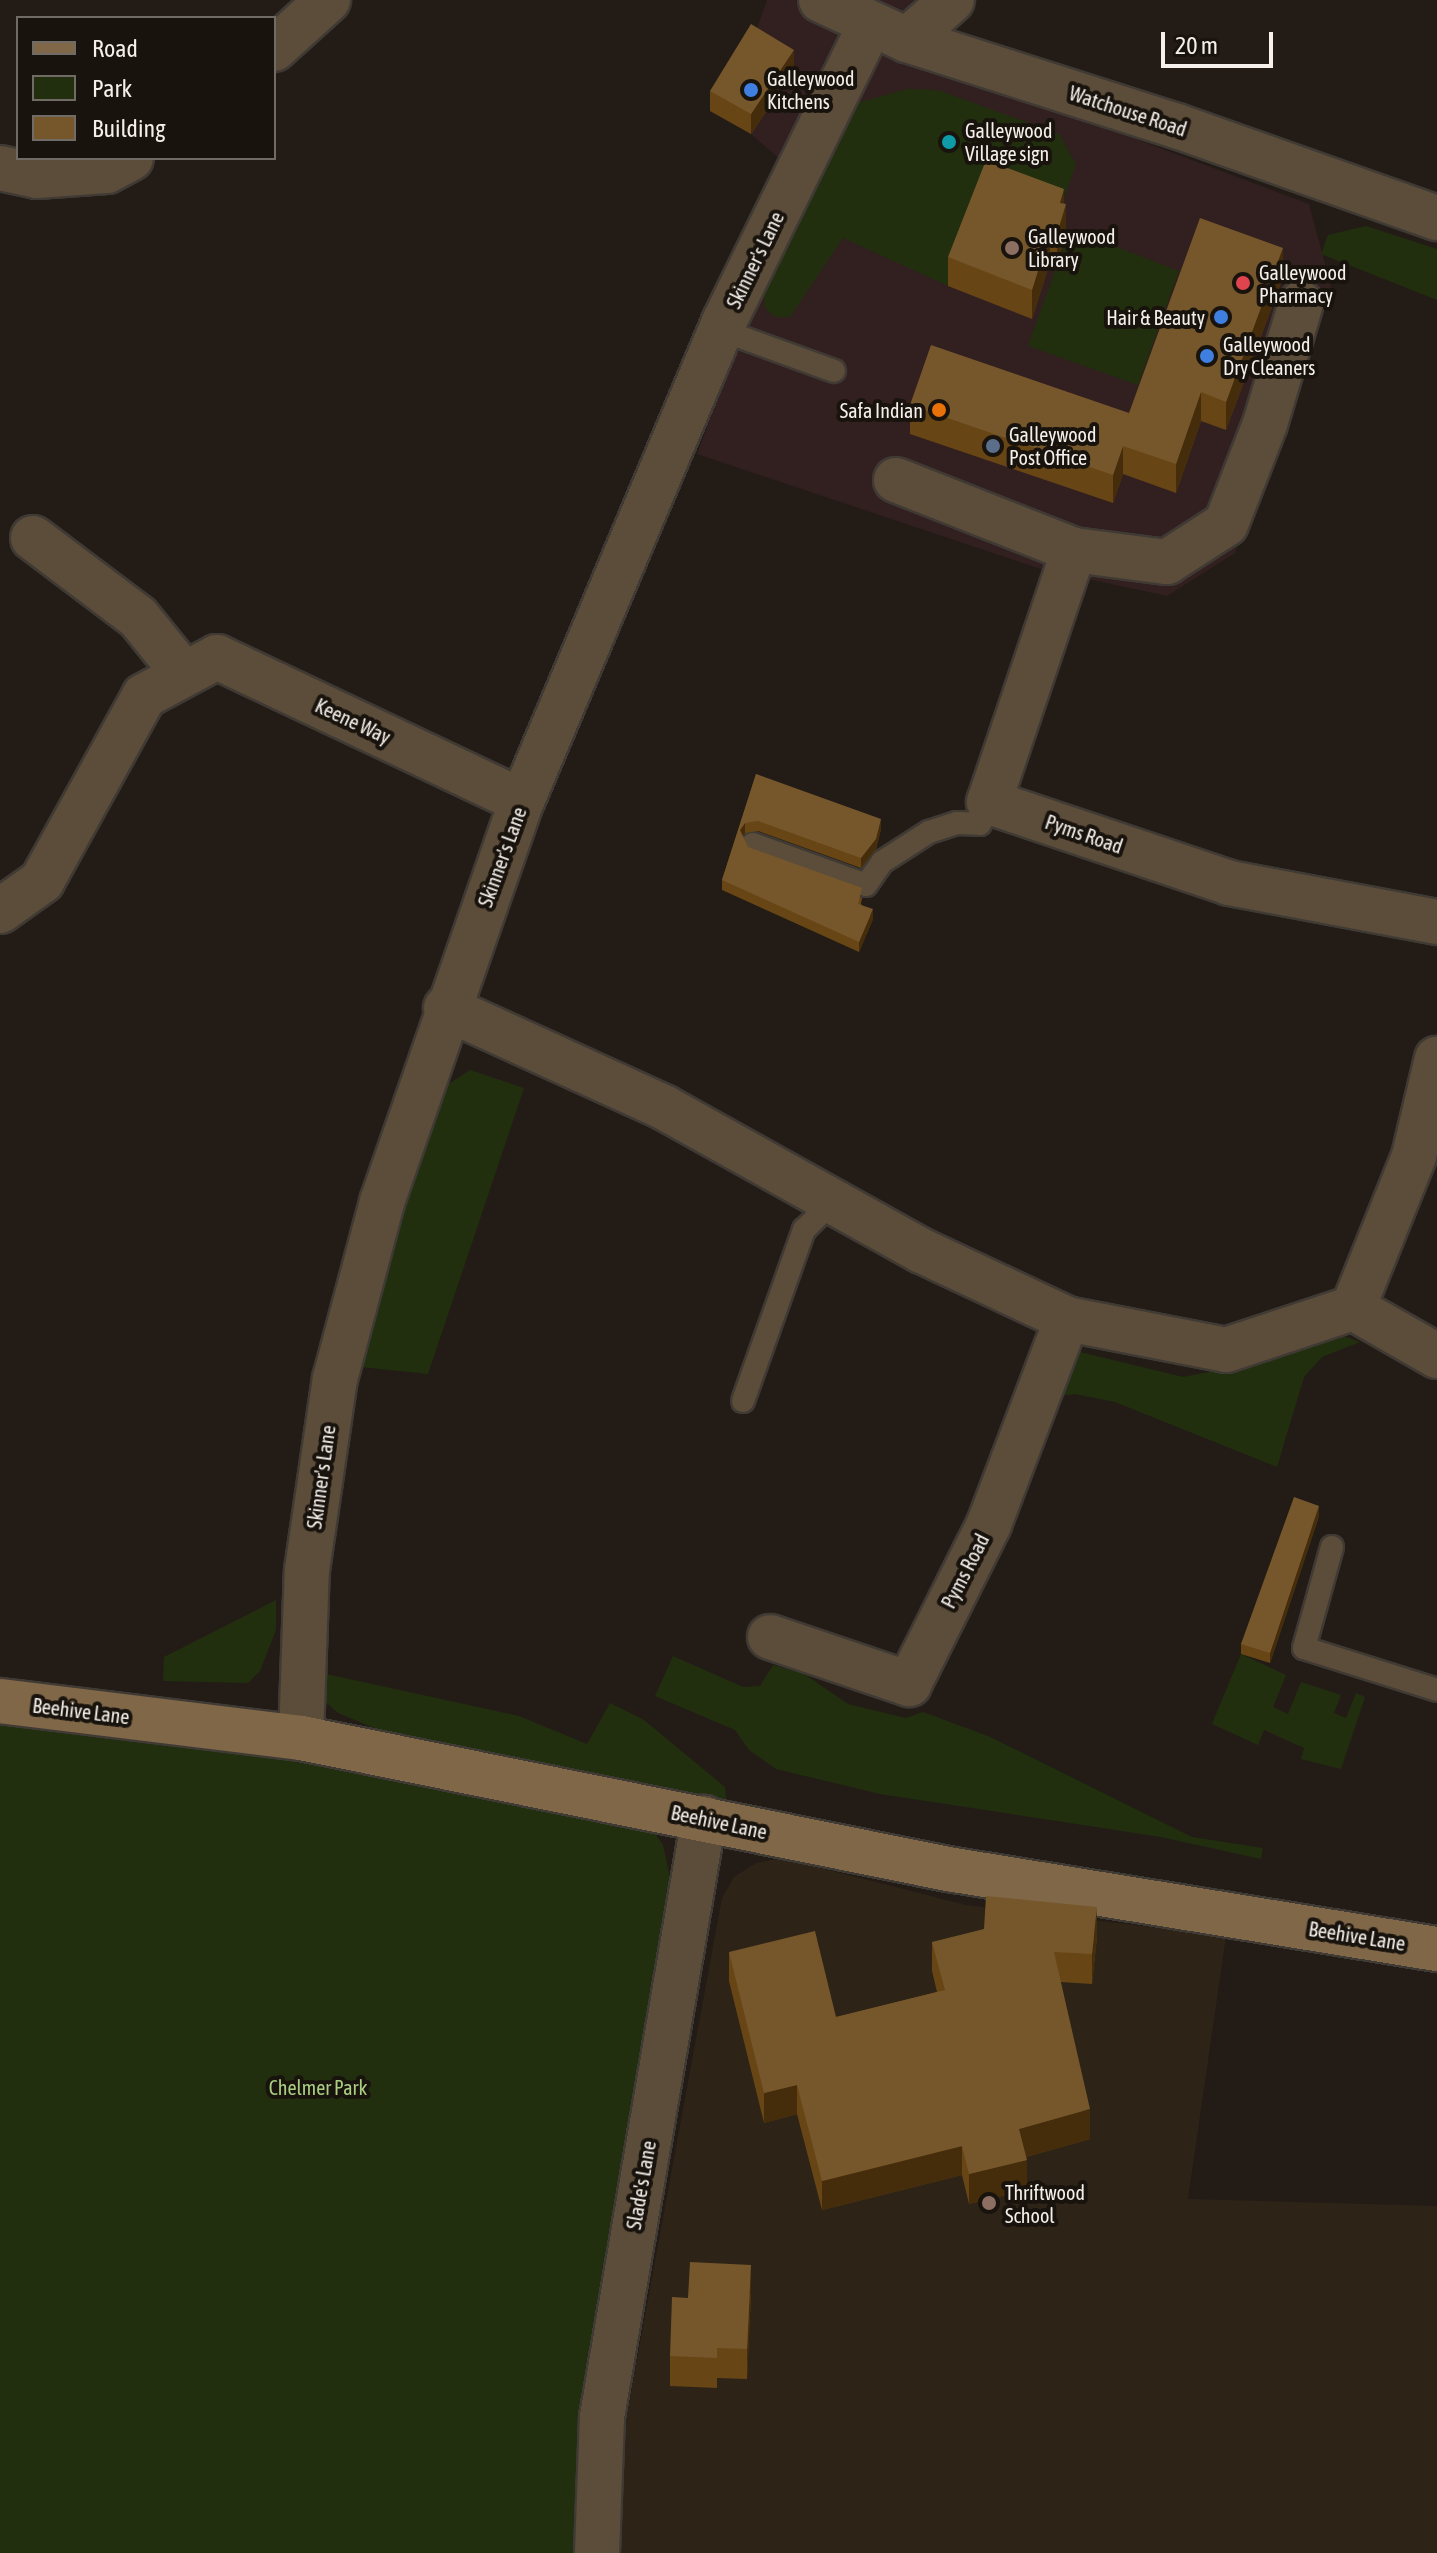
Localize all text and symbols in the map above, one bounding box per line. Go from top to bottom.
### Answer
legend [16,16,276,160]
scale bar [1165,16,1277,66]
text: 20 m [1175,32,1218,59]
text: Road [92,35,138,62]
place label: Galleywood Kitchens [767,66,854,113]
text: Park [92,75,132,102]
marker: Galleywood Kitchens [742,81,760,99]
street label: Watchouse Road [1066,81,1190,141]
text: Building [92,115,165,142]
place label: Galleywood Village sign [965,118,1052,165]
marker: Galleywood Village sign [940,133,958,151]
street label: Skinner's Lane [721,208,789,312]
place label: Galleywood Library [1028,224,1115,271]
marker: Galleywood Library [1003,239,1021,257]
place label: Galleywood Pharmacy [1259,260,1346,307]
marker: Galleywood Pharmacy [1234,274,1252,292]
place label: Hair & Beauty [1106,305,1205,329]
marker: Hair & Beauty [1212,308,1230,326]
place label: Galleywood Dry Cleaners [1223,332,1315,379]
marker: Galleywood Dry Cleaners [1198,347,1216,365]
place label: Safa Indian [840,398,923,422]
marker: Safa Indian [930,401,948,419]
place label: Galleywood Post Office [1009,422,1096,469]
marker: Galleywood Post Office [984,437,1002,455]
street label: Keene Way [311,693,395,749]
street label: Skinner's Lane [473,804,531,910]
street label: Pyms Road [1042,810,1126,858]
street label: Skinner's Lane [302,1424,340,1530]
street label: Pyms Road [936,1530,994,1612]
street label: Beehive Lane [31,1693,131,1729]
street label: Beehive Lane [669,1800,769,1844]
street label: Beehive Lane [1307,1917,1407,1955]
park label: Chelmer Park [269,2075,367,2099]
street label: Slade's Lane [621,2139,661,2231]
place label: Thriftwood School [1005,2180,1085,2227]
marker: Thriftwood School [980,2194,998,2212]

